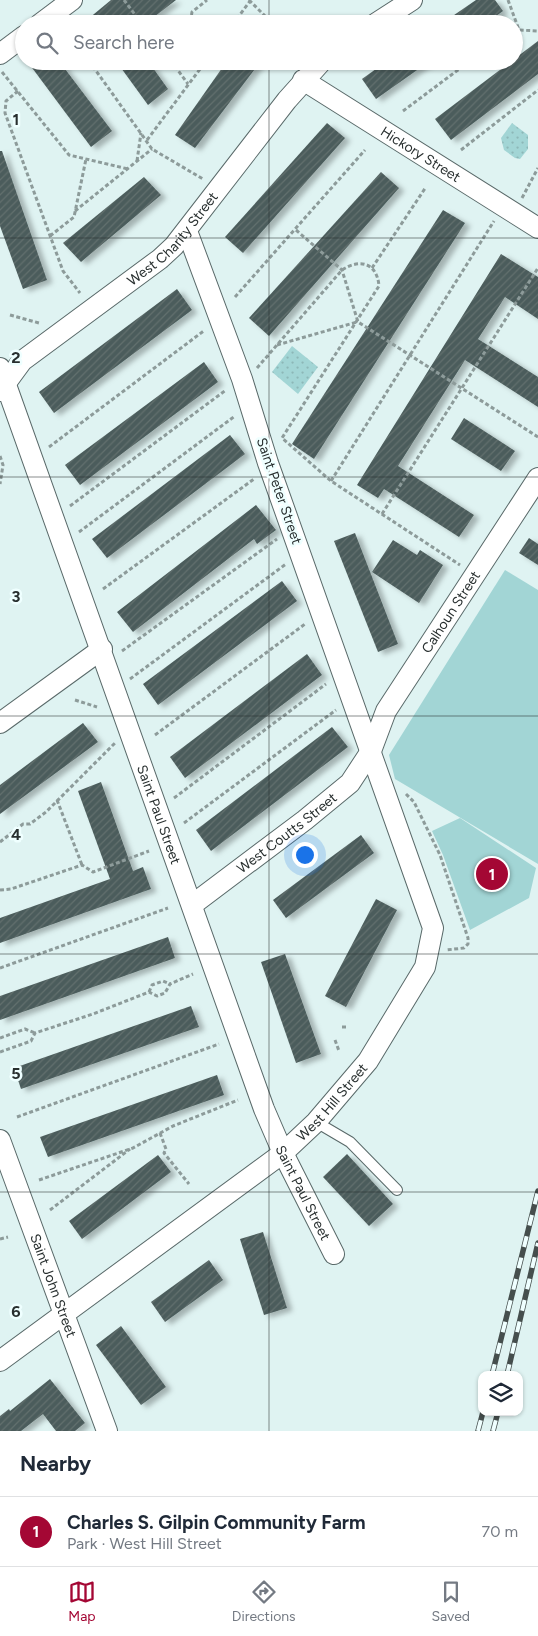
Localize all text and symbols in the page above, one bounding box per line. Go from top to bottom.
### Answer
search box [15,15,523,70]
icon: search [33,29,61,57]
text: Search here [73,31,175,54]
text: 1 [13,110,19,129]
street label: Hickory Street [378,123,464,185]
street label: West Charity Street [124,188,221,289]
text: 2 [11,348,21,367]
street label: Saint Peter Street [253,436,305,546]
street label: Calhoun Street [418,568,484,656]
text: 3 [12,587,21,606]
street label: Saint Paul Street [134,763,185,866]
street label: West Coutts Street [233,789,340,877]
text: 4 [11,825,21,844]
your location [292,842,318,868]
pin: 1 [476,855,508,893]
street label: West Hill Street [293,1060,371,1144]
text: 5 [11,1064,21,1083]
street label: Saint Paul Street [272,1143,334,1243]
street label: Saint John Street [27,1231,80,1340]
text: 6 [11,1302,21,1321]
map controls [478,1371,523,1416]
button: layers [478,1371,523,1416]
text: Nearby [20,1451,91,1476]
text: Charles S. Gilpin Community Farm [67,1511,366,1534]
text: 1 [33,1522,39,1541]
text: 70 m [482,1522,518,1541]
text: Park · West Hill Street [67,1534,222,1553]
tab: Map [68,1578,96,1625]
tab: Directions [232,1578,296,1625]
tab: Saved [431,1578,470,1625]

